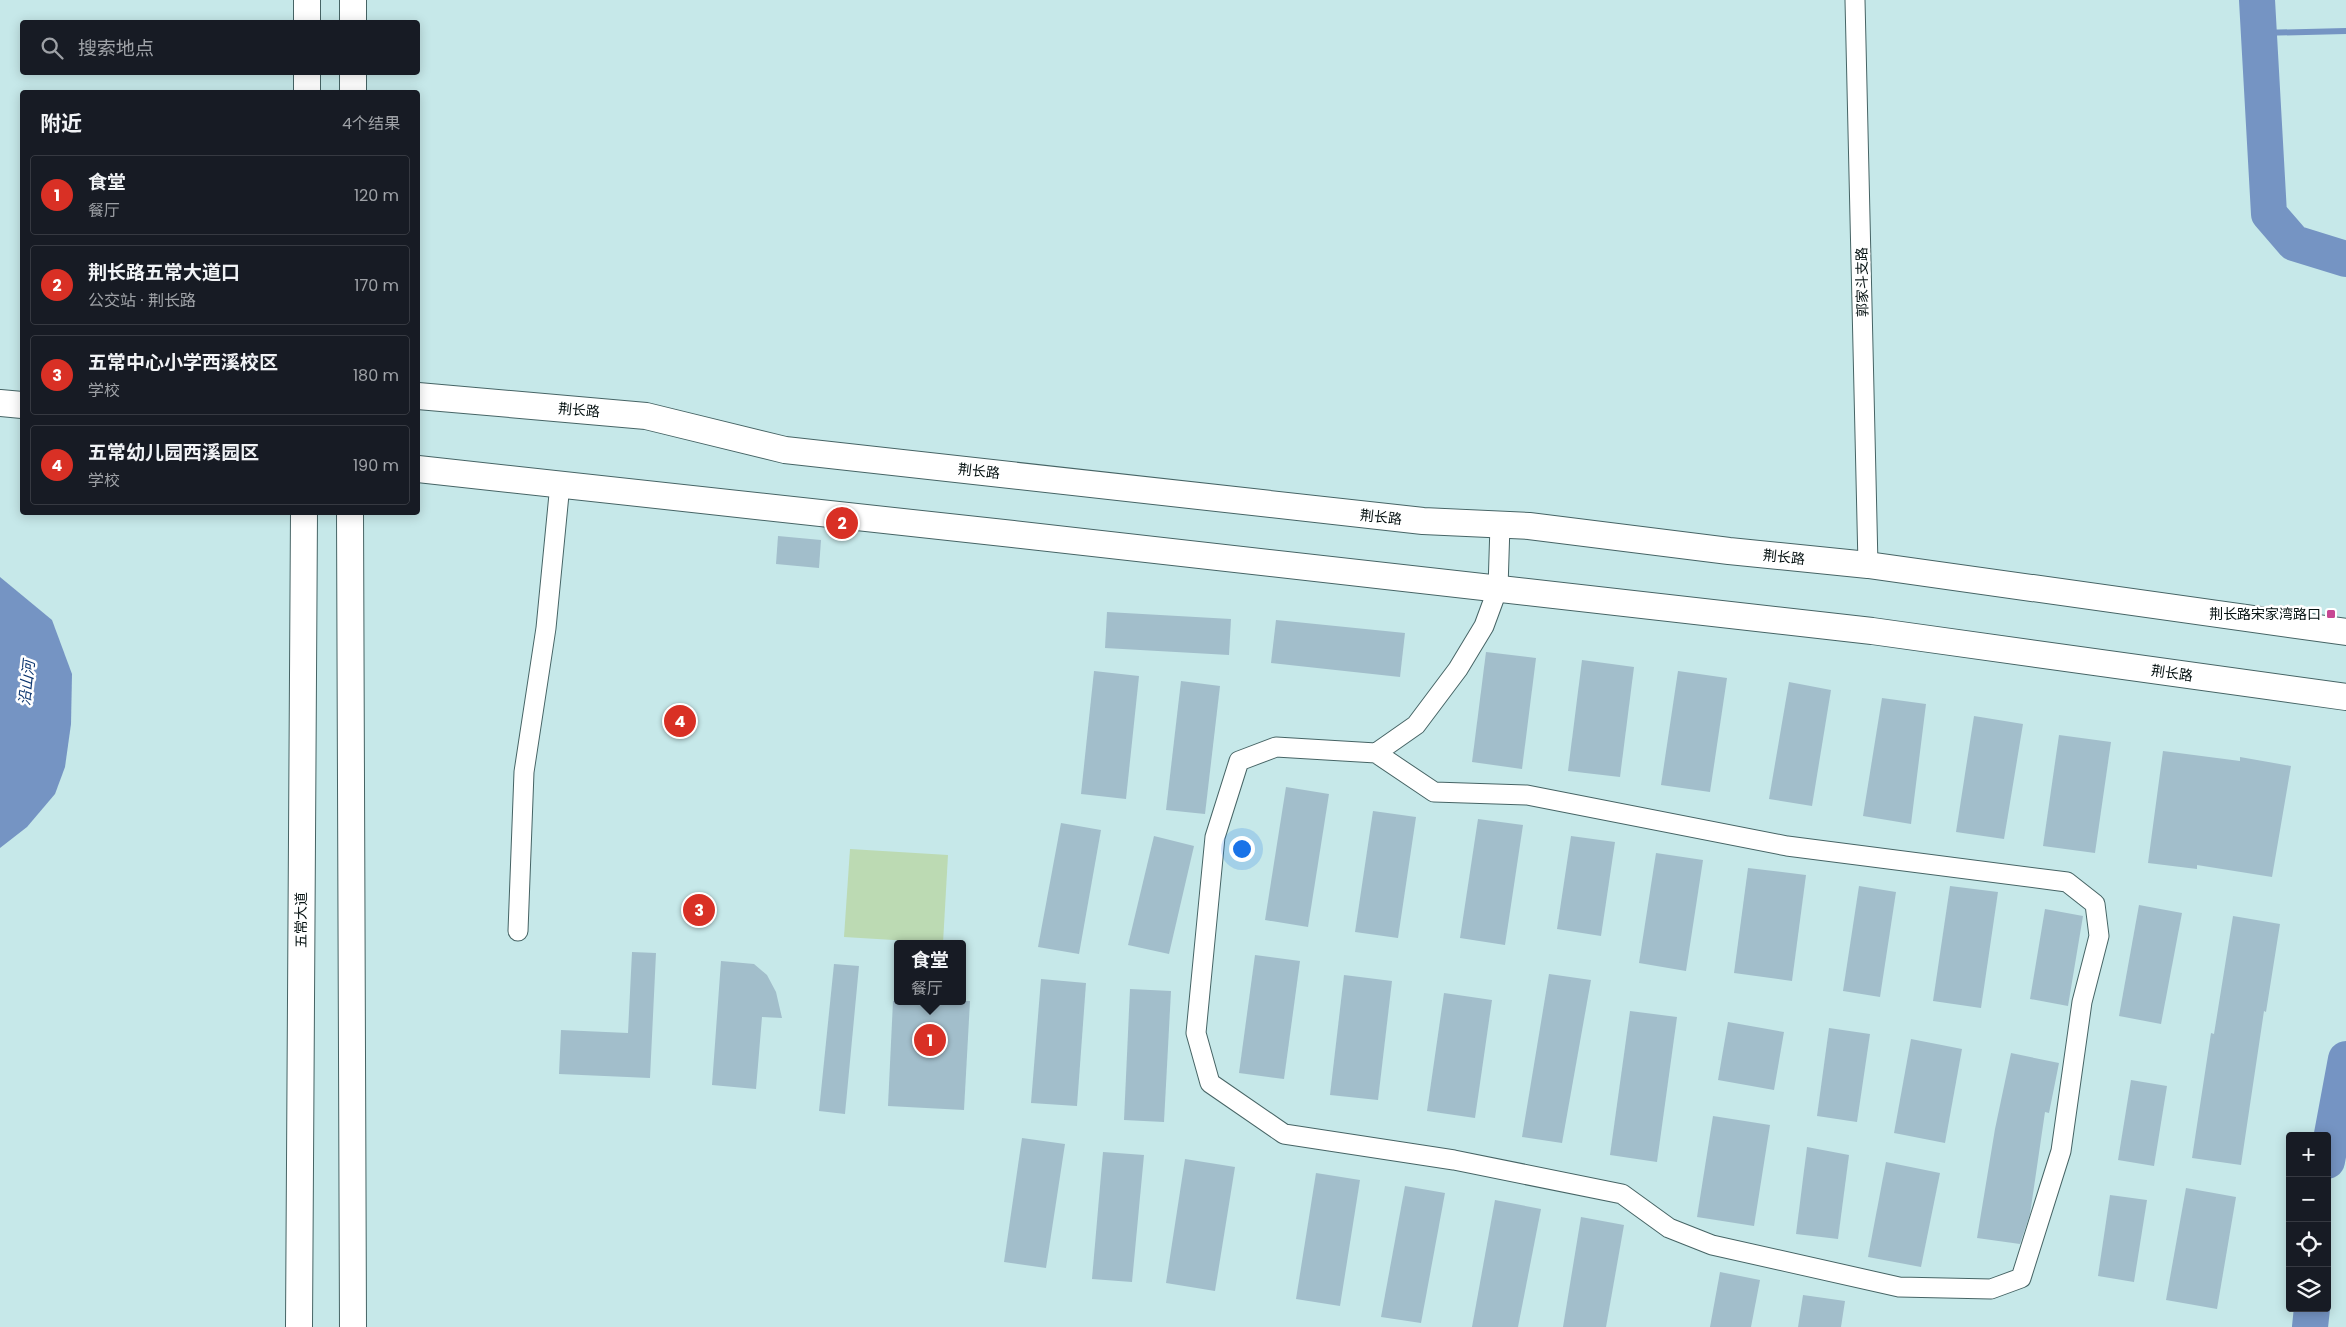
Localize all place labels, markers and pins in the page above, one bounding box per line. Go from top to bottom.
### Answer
pin: 2 [826,504,858,542]
place label: 荆长路宋家湾路口 [2209,604,2321,624]
marker: 荆长路宋家湾路口 [2325,608,2337,620]
pin: 4 [664,702,696,740]
pin: 3 [683,891,715,929]
pin: 1 [914,1021,946,1059]

